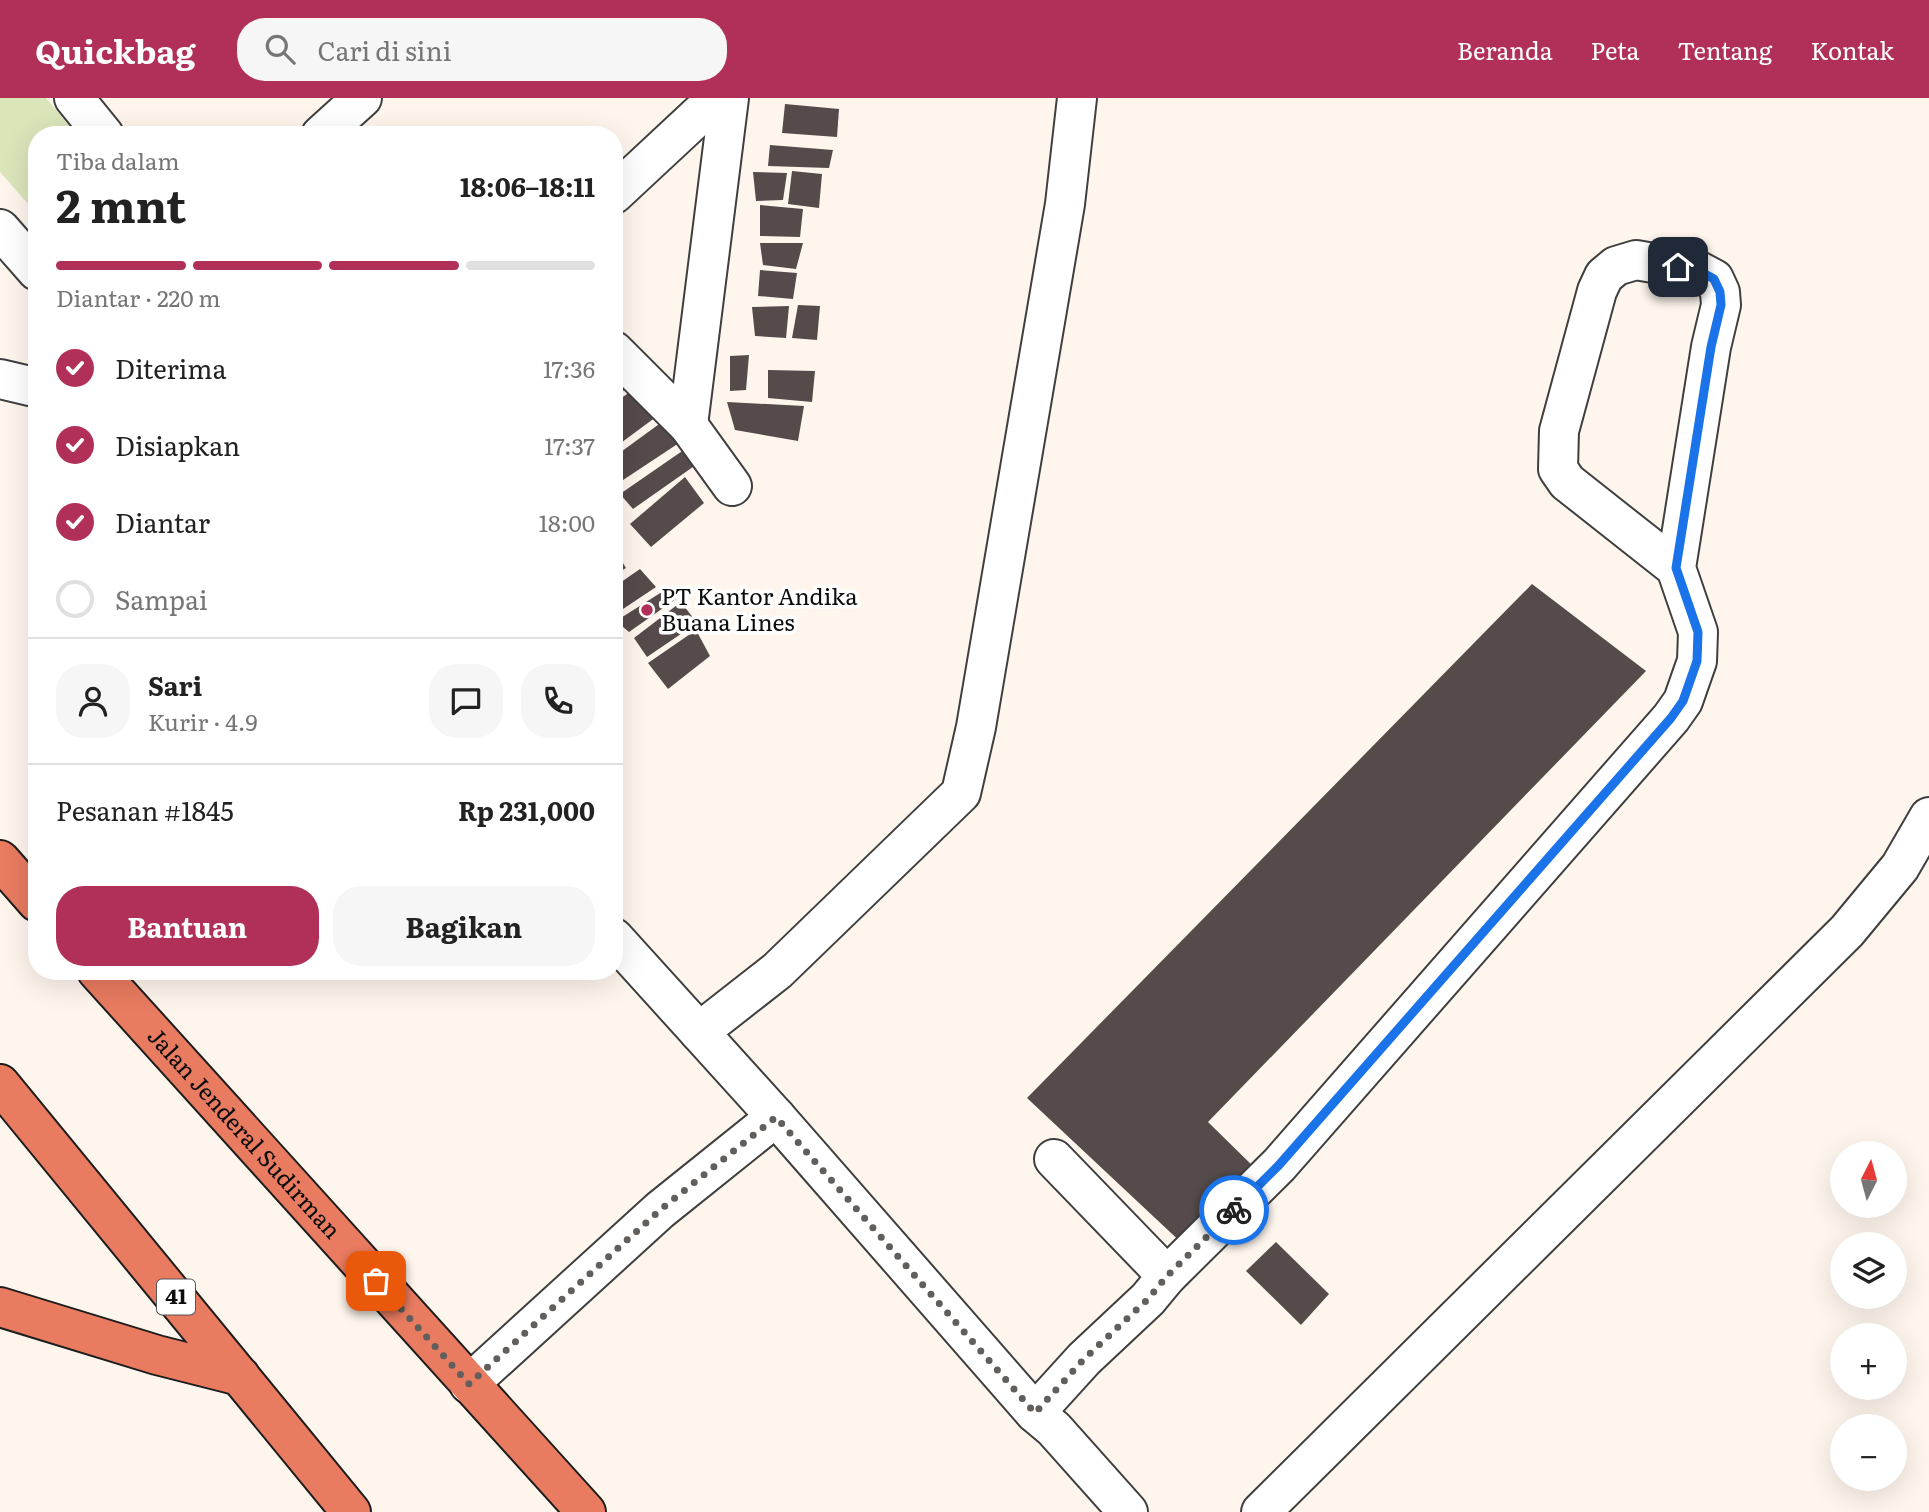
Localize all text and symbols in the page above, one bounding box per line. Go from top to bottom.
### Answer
search box [237,18,727,81]
text: Quickbag [35,25,195,74]
icon: search [261,30,299,68]
text: Cari di sini [317,30,451,69]
text: Beranda [1457,32,1553,67]
text: Peta [1591,32,1640,67]
text: Tentang [1678,32,1772,67]
text: Kontak [1810,32,1894,67]
text: Tiba dalam [56,143,180,177]
text: 18:06–18:11 [460,166,595,205]
text: 2 mnt [56,169,186,237]
pin [1648,237,1708,297]
icon: home [1659,248,1697,286]
text: Diantar · 220 m [56,280,220,314]
text: Diterima [115,348,227,387]
icon: check [56,349,94,387]
text: 17:36 [543,351,595,385]
text: Disiapkan [115,425,240,464]
icon: check [56,426,94,464]
text: 17:37 [544,428,595,462]
text: Diantar [115,502,210,541]
icon: check [56,503,94,541]
text: 18:00 [539,505,595,539]
place label: PT Kantor Andika Buana Lines [661,578,858,638]
text: Sampai [115,579,208,618]
marker: PT Kantor Andika Buana Lines [639,602,655,618]
button: person [56,664,130,738]
button: chat [429,664,503,738]
button: phone [521,664,595,738]
text: Sari [148,665,202,704]
text: Kurir · 4.9 [148,704,258,738]
text: Pesanan #1845 [56,790,234,829]
text: Rp 231,000 [458,790,595,829]
button: Bantuan [56,886,319,966]
button: Bagikan [333,886,595,966]
street label: Jalan Jenderal Sudirman [141,1019,350,1245]
north arrow [1830,1141,1908,1218]
map controls [1830,1141,1907,1491]
courier [1199,1175,1269,1245]
icon: bike [1215,1191,1253,1229]
button: layers [1830,1232,1907,1309]
pin [346,1251,406,1311]
icon: bag [357,1262,395,1300]
road number: 41 [157,1280,195,1314]
button: + [1830,1323,1907,1400]
button: − [1830,1414,1907,1491]

